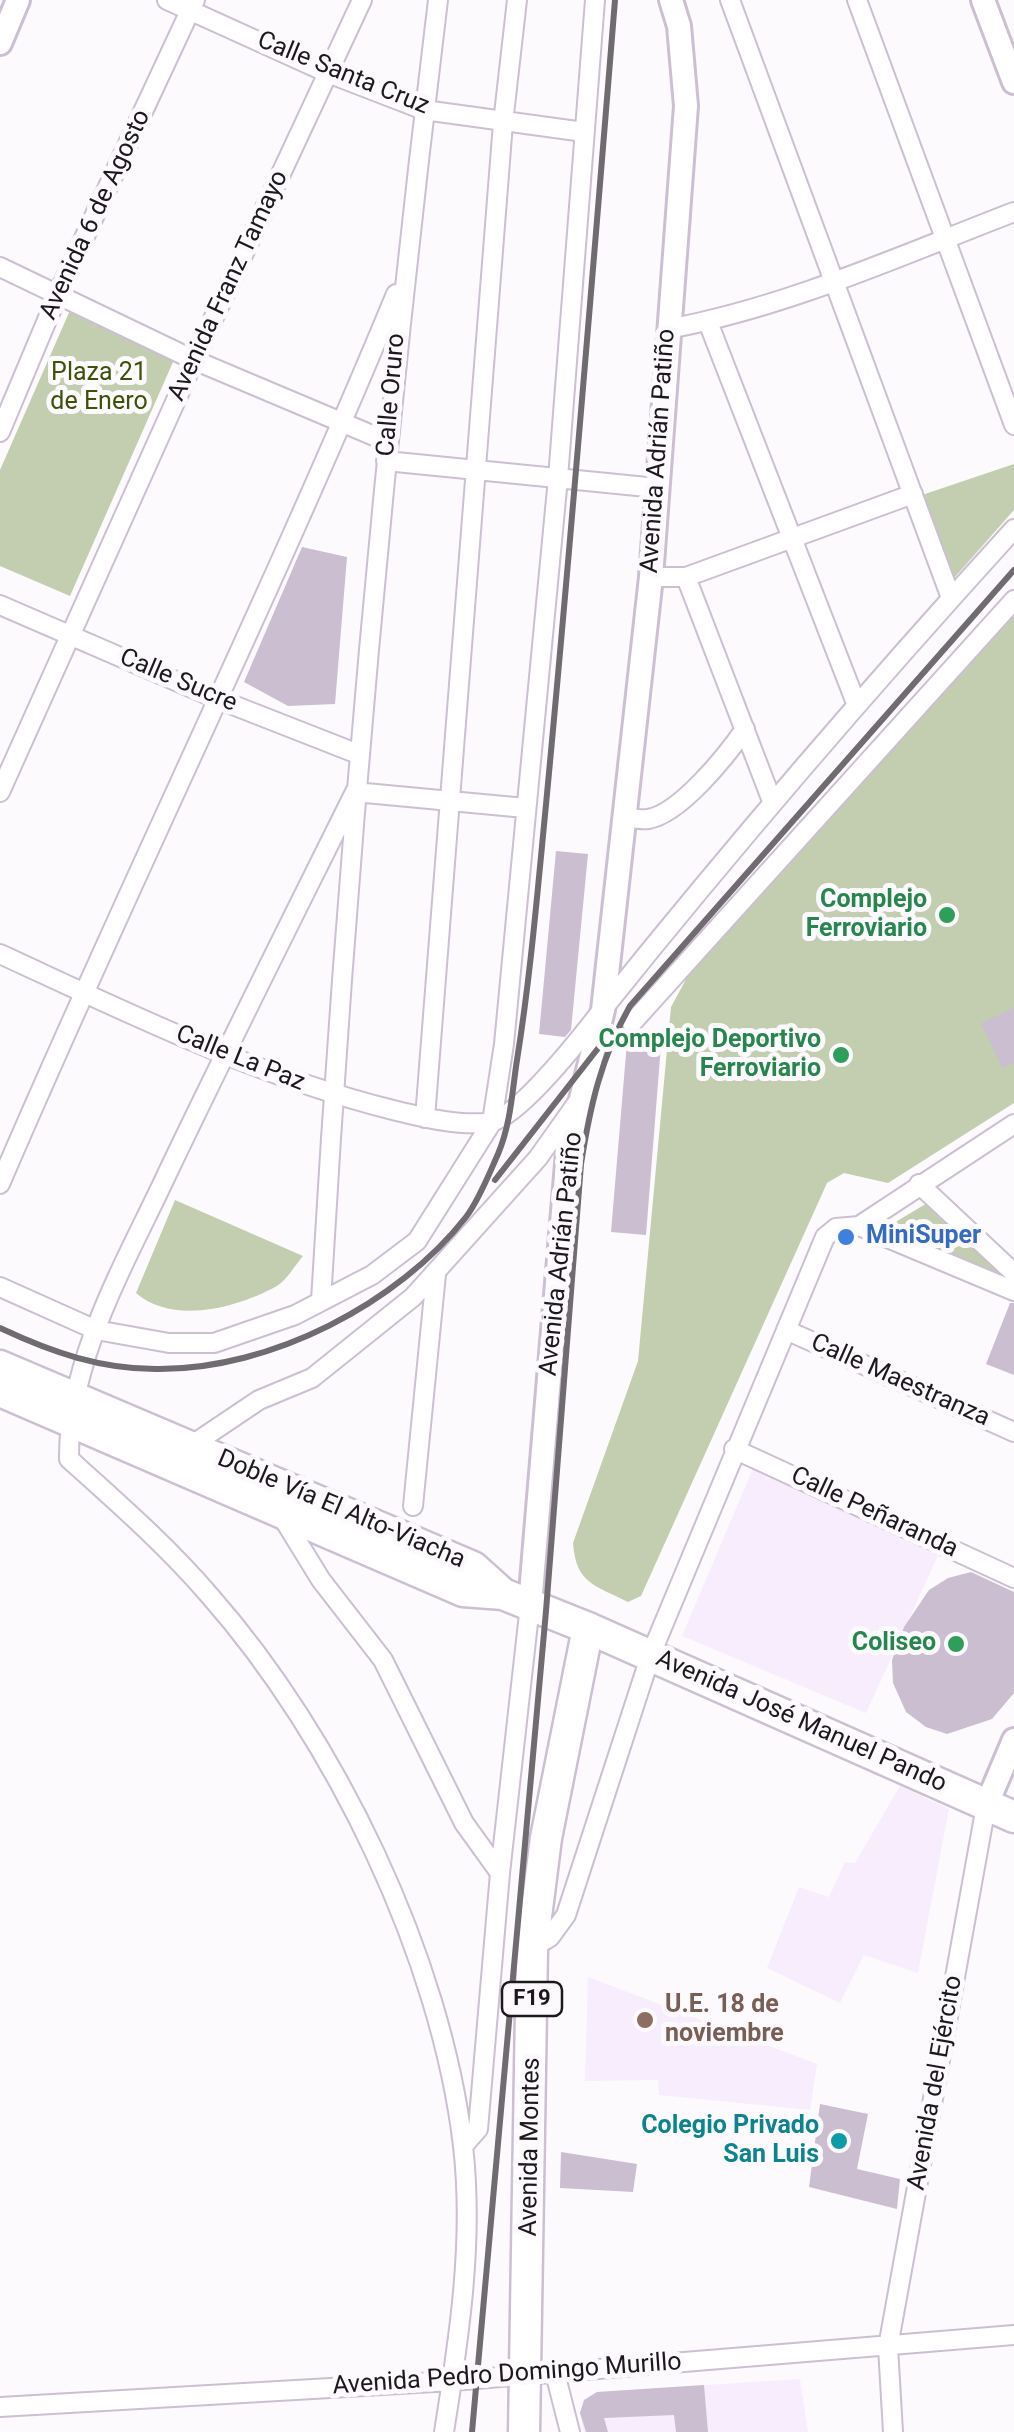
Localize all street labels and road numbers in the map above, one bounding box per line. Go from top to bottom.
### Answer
street label: Calle Santa Cruz [253,26,433,122]
street label: Avenida 6 de Agosto [34,105,158,325]
street label: Avenida Franz Tamayo [162,166,296,406]
street label: Avenida Adrián Patiño [635,328,683,574]
street label: Calle Oruro [372,332,412,458]
street label: Calle Sucre [115,643,241,719]
street label: Calle La Paz [171,1020,309,1098]
street label: Avenida Adrián Patiño [534,1131,590,1377]
street label: Calle Maestranza [806,1328,994,1434]
street label: Doble Vía El Alto-Viacha [213,1444,469,1576]
street label: Calle Peñaranda [786,1461,962,1565]
street label: Avenida José Manuel Pando [651,1644,951,1800]
street label: Avenida del Ejército [902,1973,970,2193]
road number: F19 [502,1982,562,2016]
street label: Avenida Montes [514,2057,548,2237]
street label: Avenida Pedro Domingo Murillo [331,2348,683,2402]

